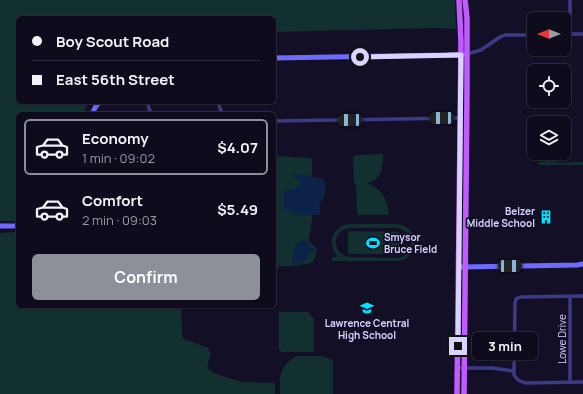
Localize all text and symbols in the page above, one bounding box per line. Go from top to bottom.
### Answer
north arrow [527,12,571,56]
map controls [527,12,571,160]
text: Boy Scout Road [56,31,169,52]
route start [351,48,369,66]
button: locate [527,64,571,108]
text: East 56th Street [56,69,175,90]
car [430,112,454,124]
car [338,114,362,126]
button: layers [527,116,571,160]
text: Economy [82,128,149,149]
icon: car [34,129,70,165]
text: $4.07 [217,137,258,158]
text: 1 min · 09:02 [82,149,155,167]
text: Comfort [82,190,143,211]
icon: car [34,191,70,227]
text: $5.49 [217,199,258,220]
place label: Belzer Middle School [467,204,535,230]
building icon: Belzer Middle School [538,209,554,225]
text: 2 min · 09:03 [82,211,157,229]
place label: Smysor Bruce Field [384,230,437,256]
sports icon: Smysor Bruce Field [365,235,381,251]
button: Confirm [32,254,260,300]
car [498,260,522,272]
school or university icon: Lawrence Central High School [359,300,375,316]
street label: Lowe Drive [555,314,569,364]
place label: Lawrence Central High School [325,316,409,342]
callout: 3 min [472,332,538,360]
route end [449,337,467,355]
text: 3 min [488,337,522,355]

